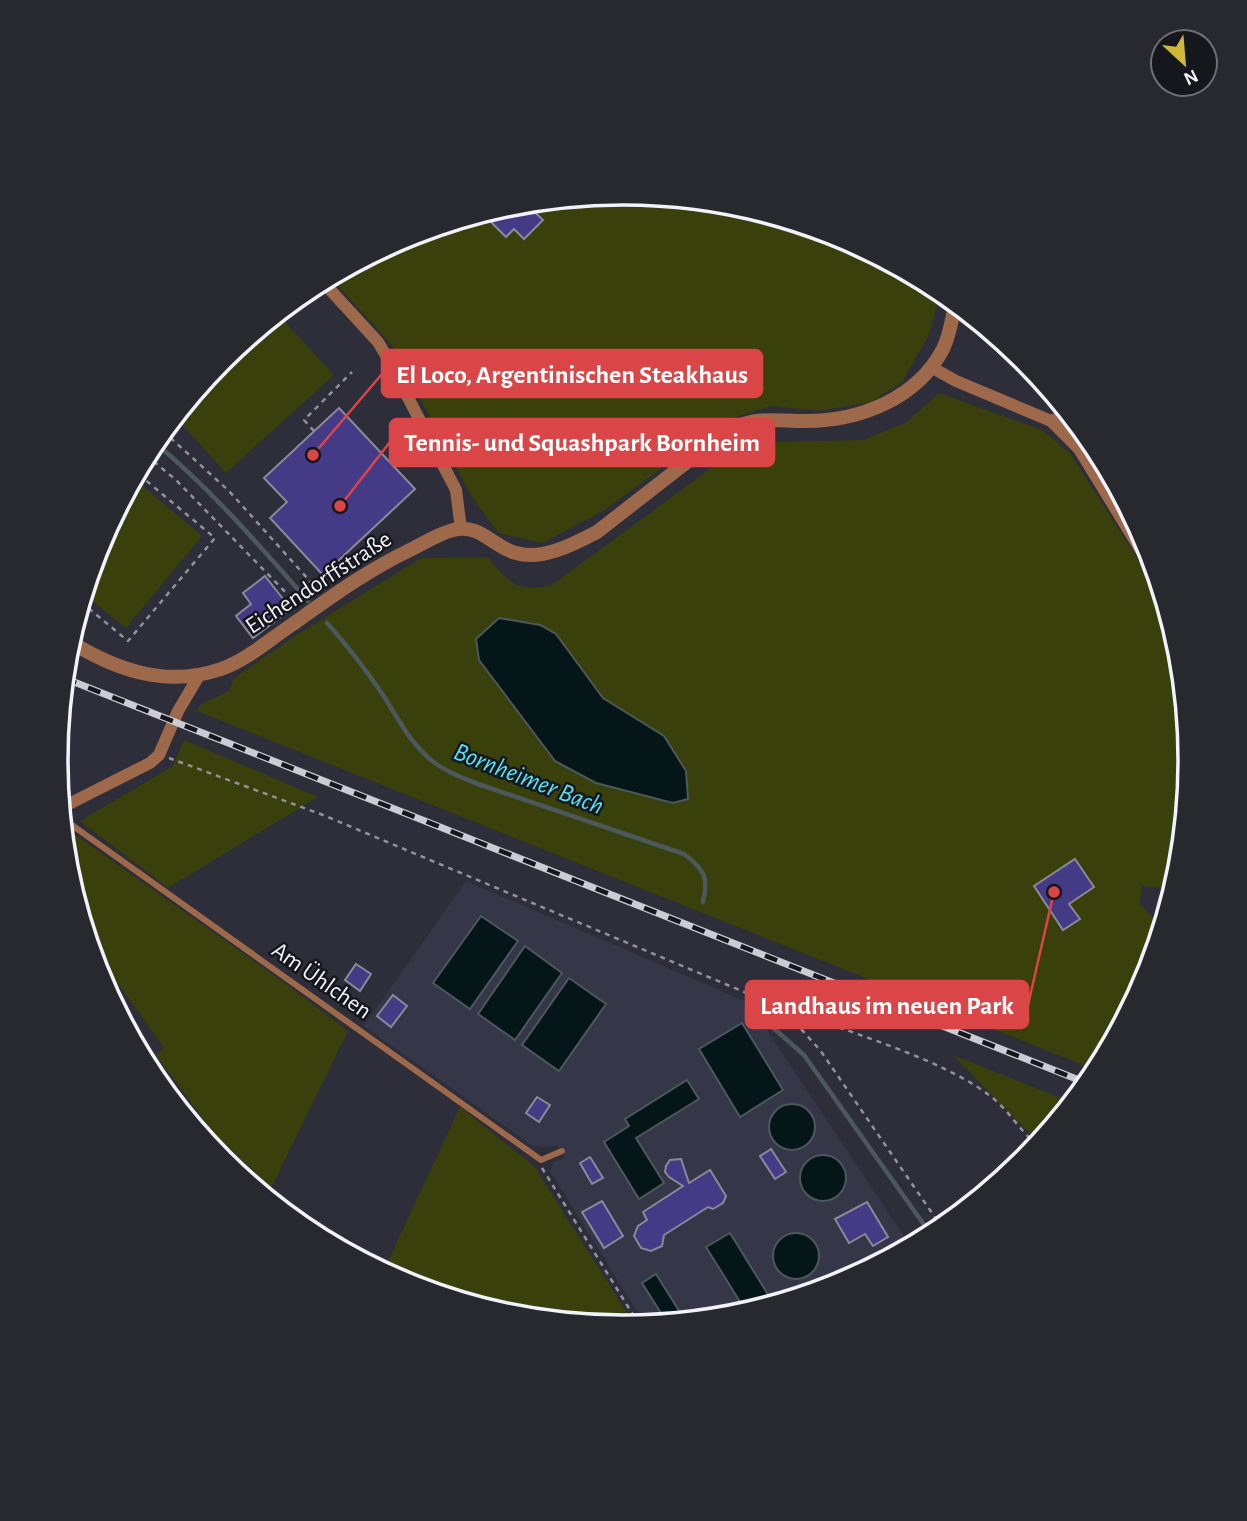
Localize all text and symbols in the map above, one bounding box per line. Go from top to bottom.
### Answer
north arrow [1149,28,1219,98]
text: N [1181,65,1201,88]
callout: El Loco, Argentinischen Steakhaus [382,350,762,397]
text: El Loco, Argentinischen Steakhaus [396,362,748,388]
callout: Tennis- und Squashpark Bornheim [390,419,774,466]
text: Tennis- und Squashpark Bornheim [404,430,760,456]
street label: Eichendorffstraße [241,527,396,639]
water label: Bornheimer Bach [450,738,607,819]
street label: Am Ühlchen [267,937,376,1024]
callout: Landhaus im neuen Park [746,981,1028,1028]
text: Landhaus im neuen Park [760,993,1014,1019]

